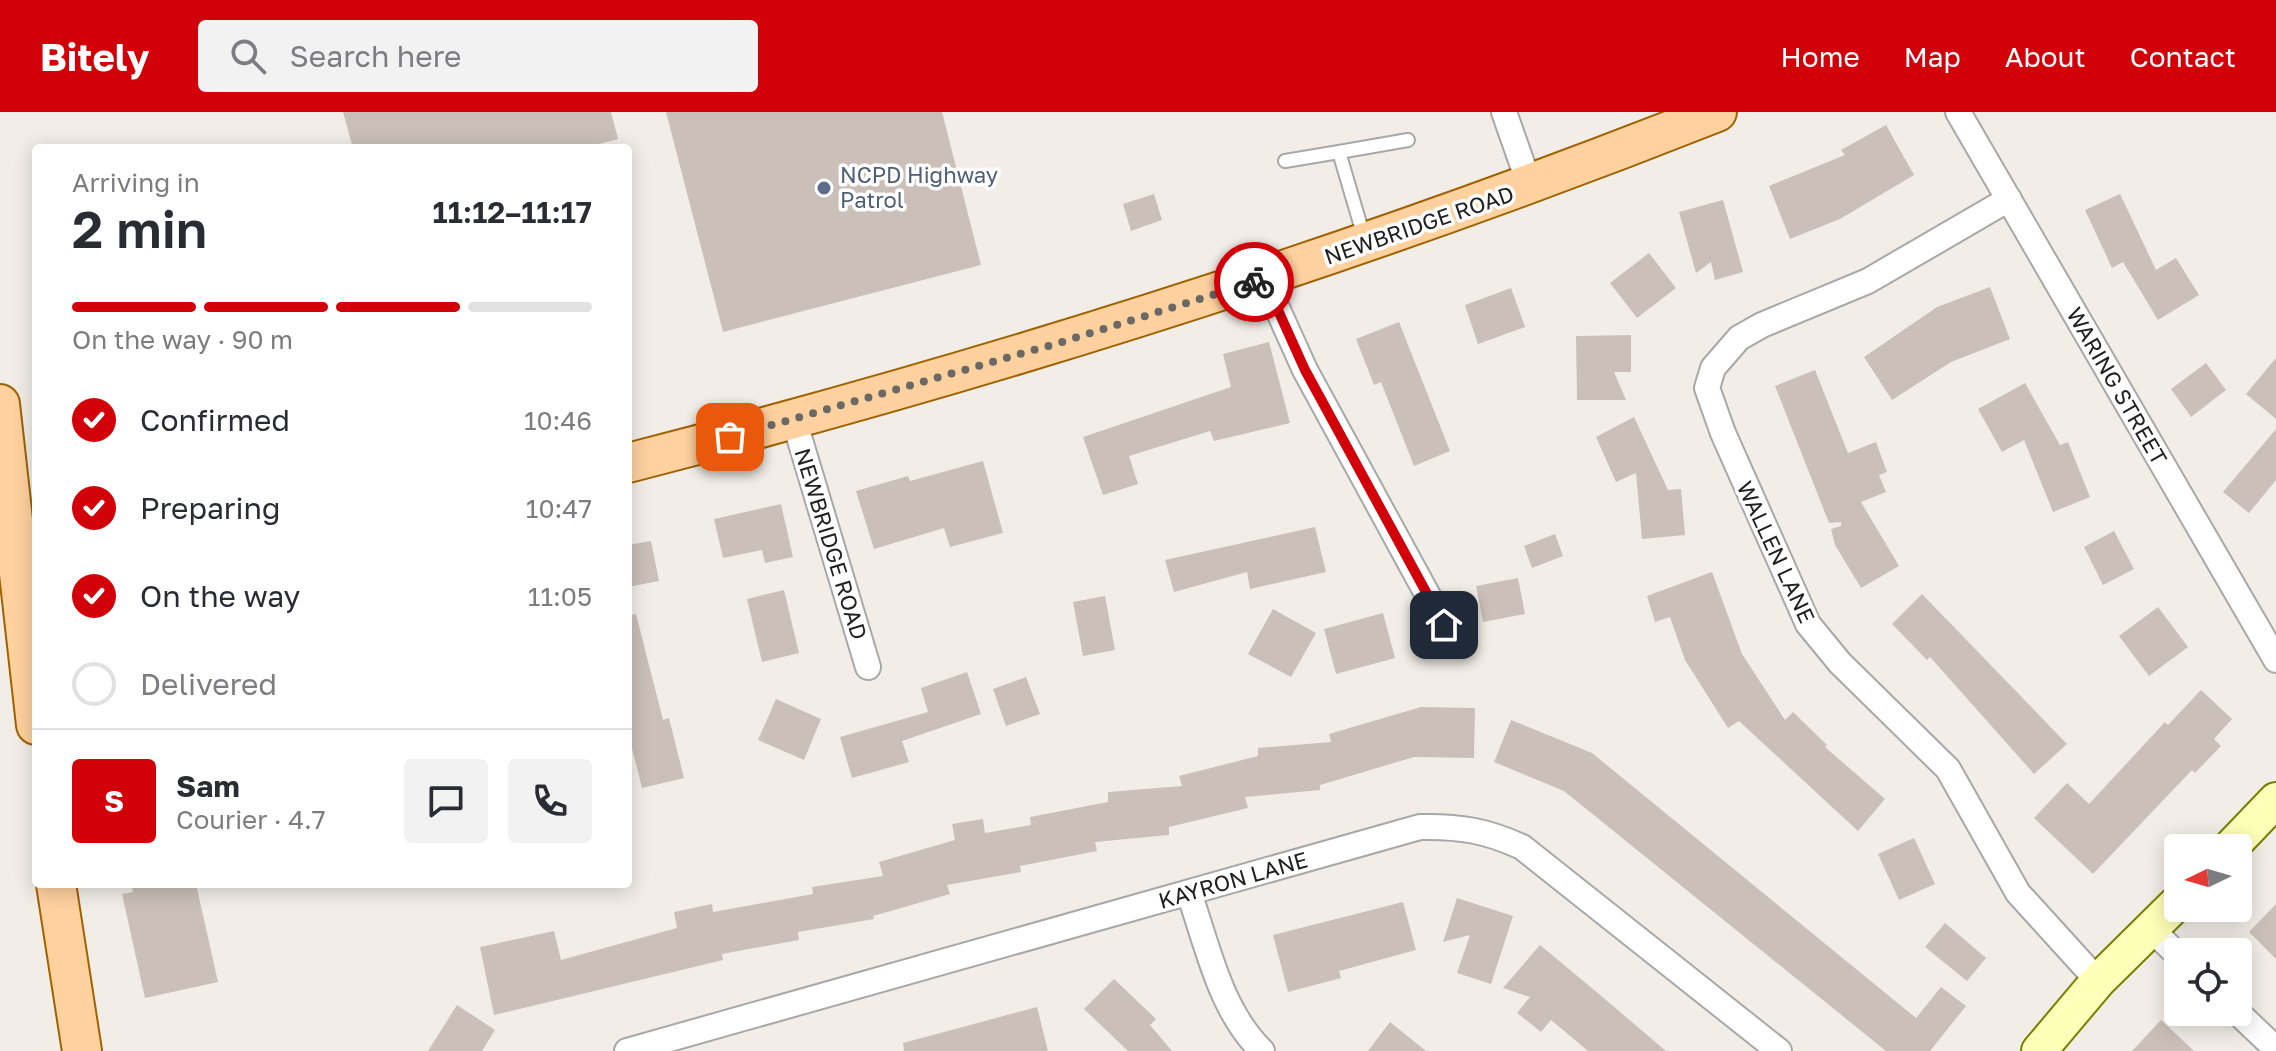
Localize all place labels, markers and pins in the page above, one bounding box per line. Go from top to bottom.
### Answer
place label: NCPD Highway Patrol [840,161,998,213]
marker: NCPD Highway Patrol [815,179,833,197]
pin [696,403,764,471]
pin [1410,591,1478,659]

